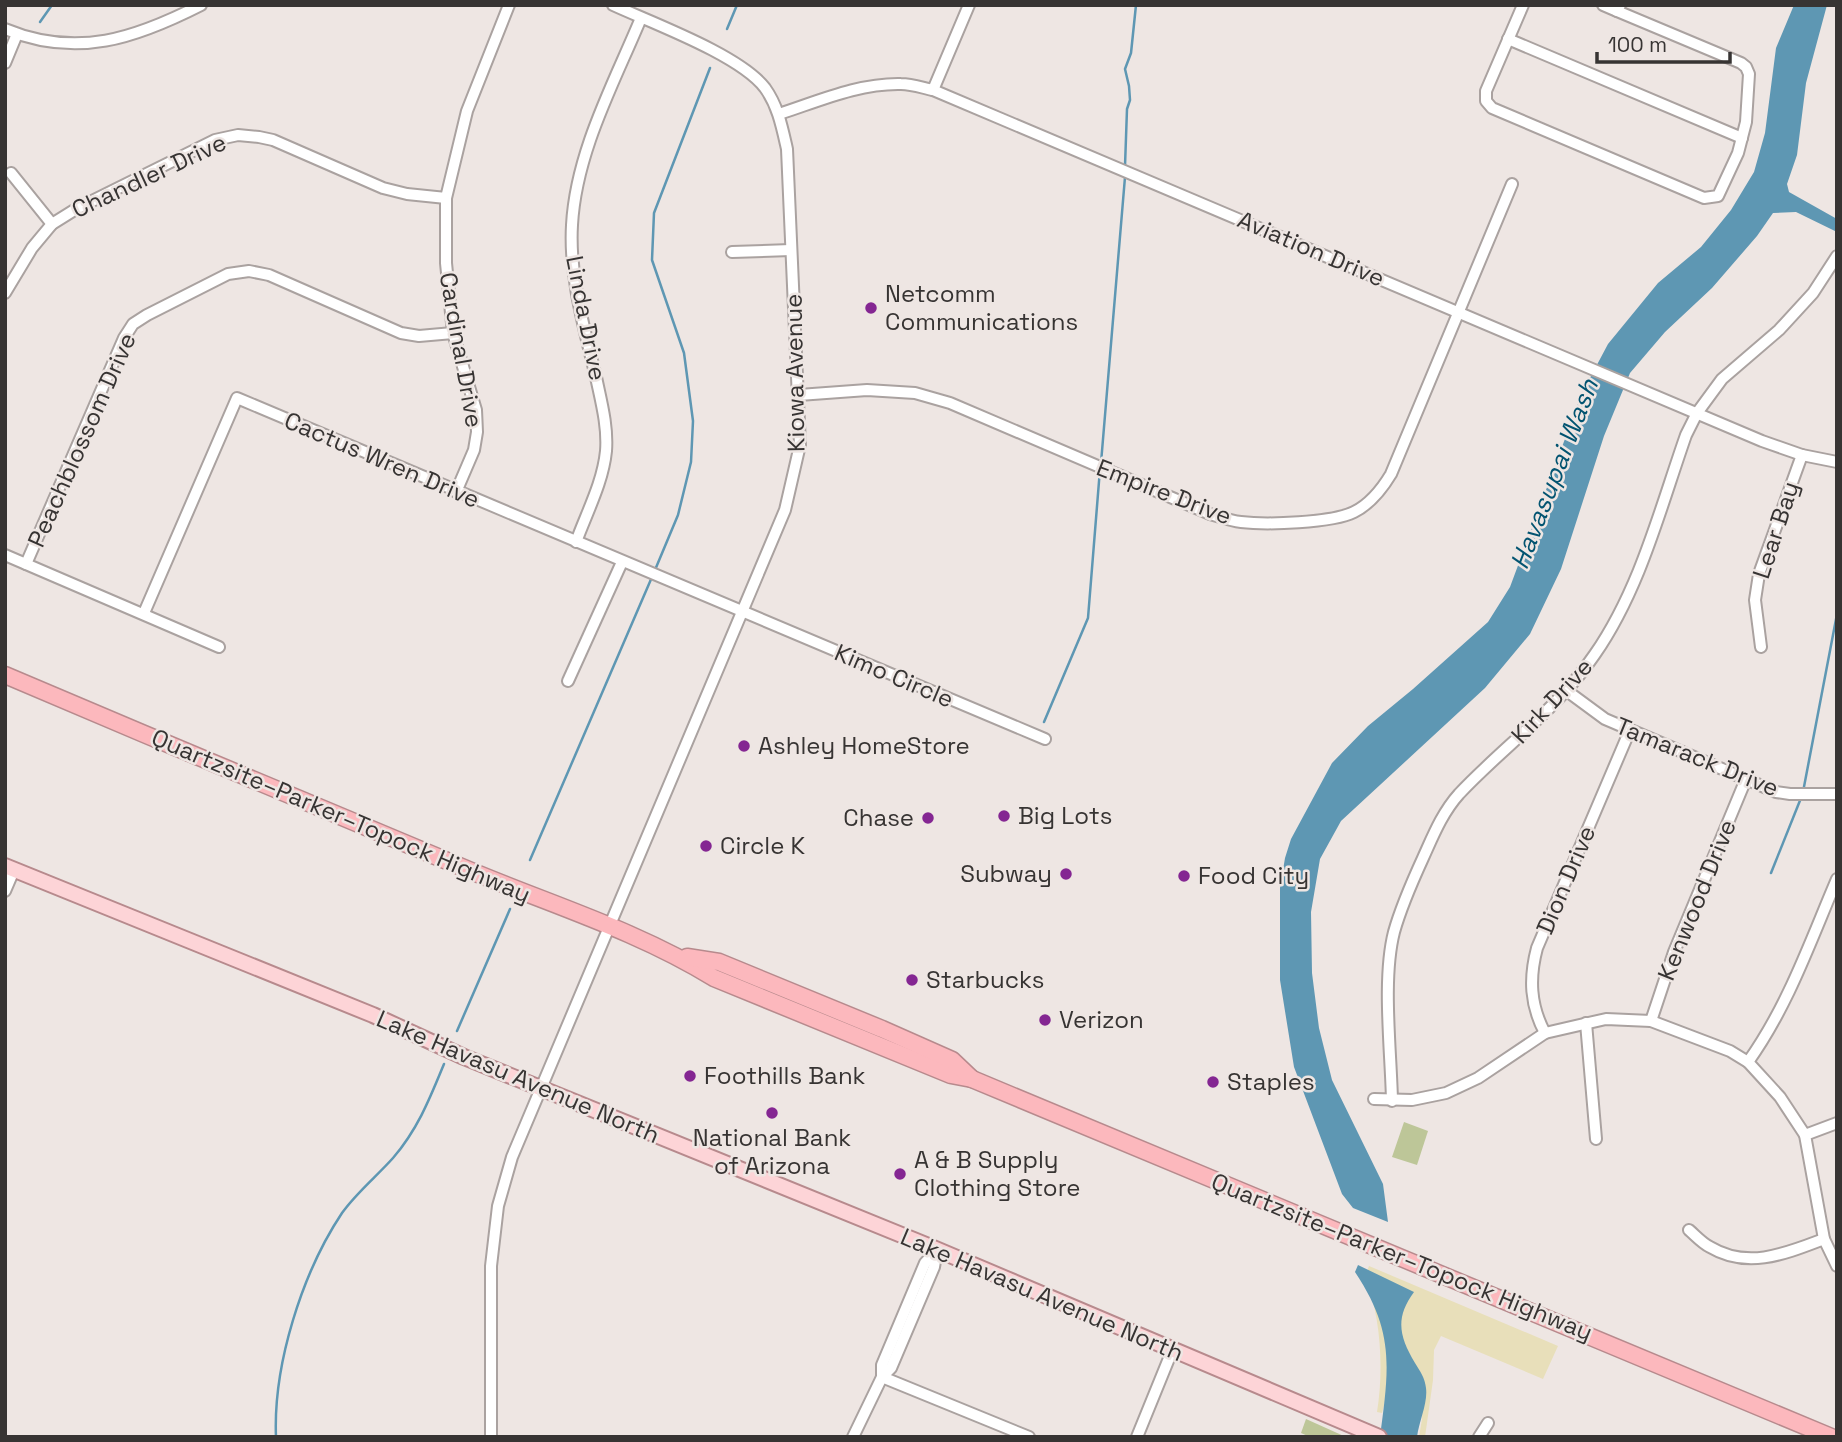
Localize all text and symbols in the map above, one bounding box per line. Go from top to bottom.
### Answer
scale bar [1597,21,1730,65]
text: 100 m [1608,31,1667,58]
street label: Chandler Drive [67,126,231,225]
street label: Aviation Drive [1233,204,1389,293]
street label: Linda Drive [559,253,614,383]
street label: Cardinal Drive [433,270,490,430]
place label: Netcomm Communications [885,278,1078,337]
street label: Kiowa Avenue [778,293,811,453]
marker: Netcomm Communications [863,300,879,316]
street label: Peachblossom Drive [20,328,143,552]
water label: Havasupai Wash [1502,373,1606,574]
street label: Cactus Wren Drive [280,404,485,515]
street label: Empire Drive [1092,452,1236,531]
street label: Lear Bay [1745,477,1806,582]
street label: Kimo Circle [830,637,958,715]
street label: Kirk Drive [1504,651,1599,750]
street label: Tamarack Drive [1611,710,1783,803]
street label: Quartzsite–Parker–Topock Highway [147,721,535,910]
place label: Ashley HomeStore [758,730,970,761]
marker: Ashley HomeStore [736,738,752,754]
place label: Big Lots [1018,800,1112,831]
place label: Chase [843,802,914,833]
marker: Big Lots [996,808,1012,824]
marker: Chase [920,810,936,826]
street label: Kenwood Drive [1650,815,1743,985]
street label: Dion Drive [1529,821,1602,939]
place label: Circle K [720,830,806,861]
marker: Circle K [698,838,714,854]
place label: Subway [960,858,1052,889]
place label: Food City [1198,860,1309,891]
marker: Subway [1058,866,1074,882]
marker: Food City [1176,868,1192,884]
place label: Starbucks [926,964,1044,995]
marker: Starbucks [904,972,920,988]
street label: Lake Havasu Avenue North [372,1003,664,1150]
place label: Verizon [1059,1004,1144,1035]
marker: Verizon [1037,1012,1053,1028]
place label: Foothills Bank [704,1060,866,1091]
place label: Staples [1227,1066,1315,1097]
marker: Foothills Bank [682,1068,698,1084]
marker: Staples [1205,1074,1221,1090]
marker: National Bank of Arizona [764,1105,780,1121]
place label: National Bank of Arizona [693,1122,851,1181]
place label: A & B Supply Clothing Store [914,1144,1081,1203]
marker: A & B Supply Clothing Store [892,1166,908,1182]
street label: Quartzsite–Parker–Topock Highway [1207,1166,1597,1347]
street label: Lake Havasu Avenue North [896,1221,1188,1368]

